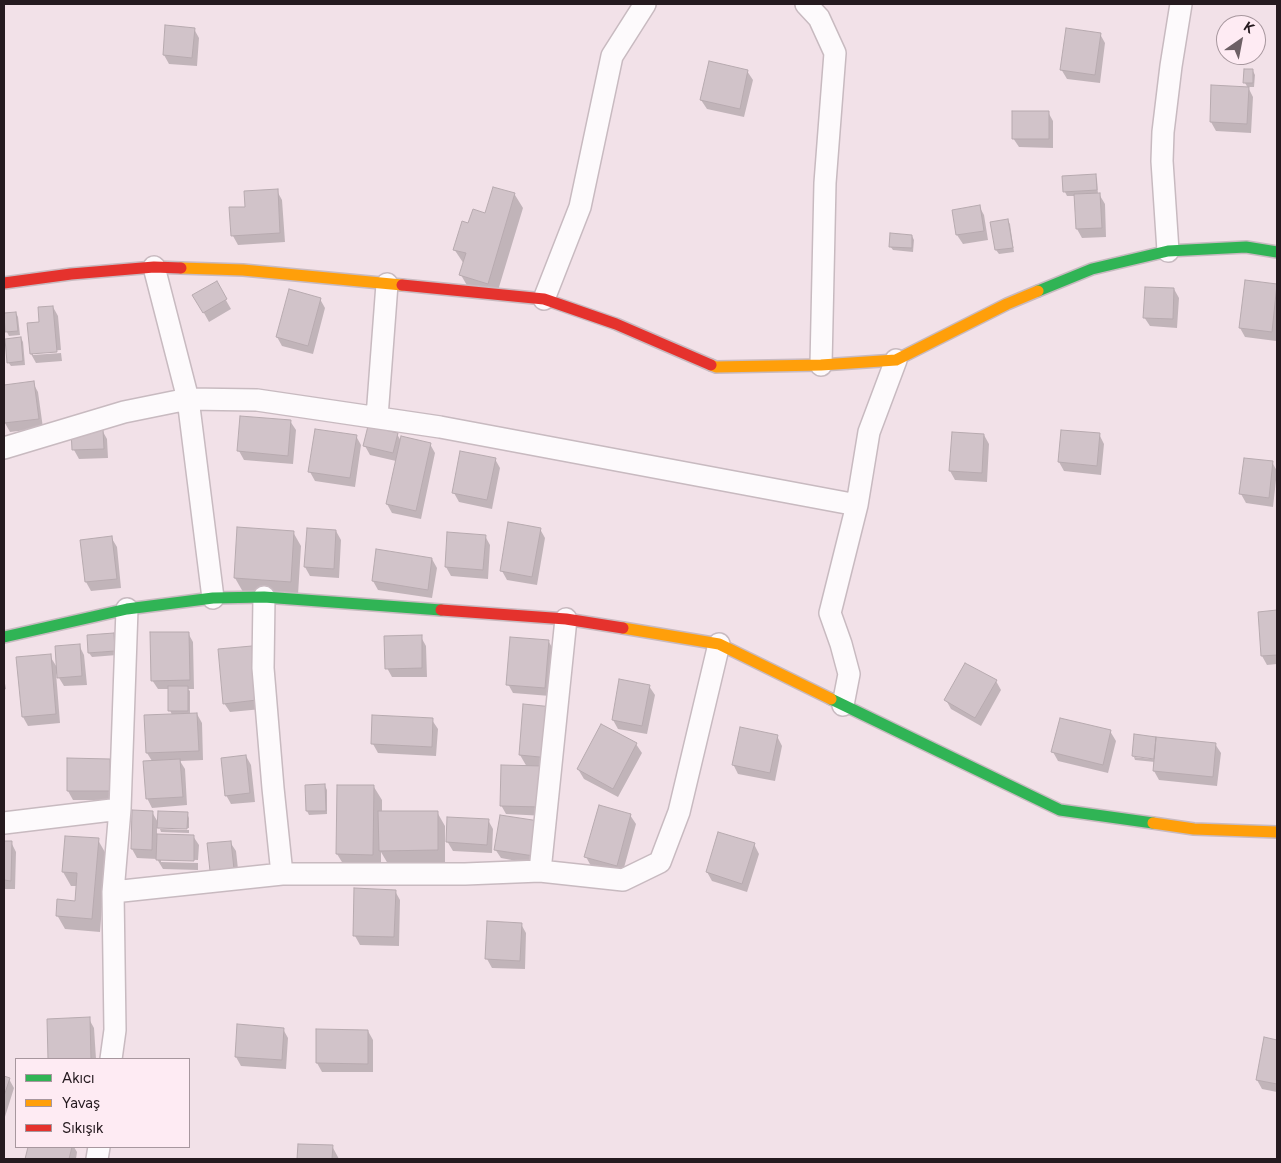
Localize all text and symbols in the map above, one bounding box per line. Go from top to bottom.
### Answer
north arrow [1216,15,1266,65]
text: K [1240,18,1257,38]
legend [15,1058,190,1148]
text: Akıcı [62,1069,95,1087]
text: Yavaş [62,1094,100,1112]
text: Sıkışık [62,1119,103,1137]

